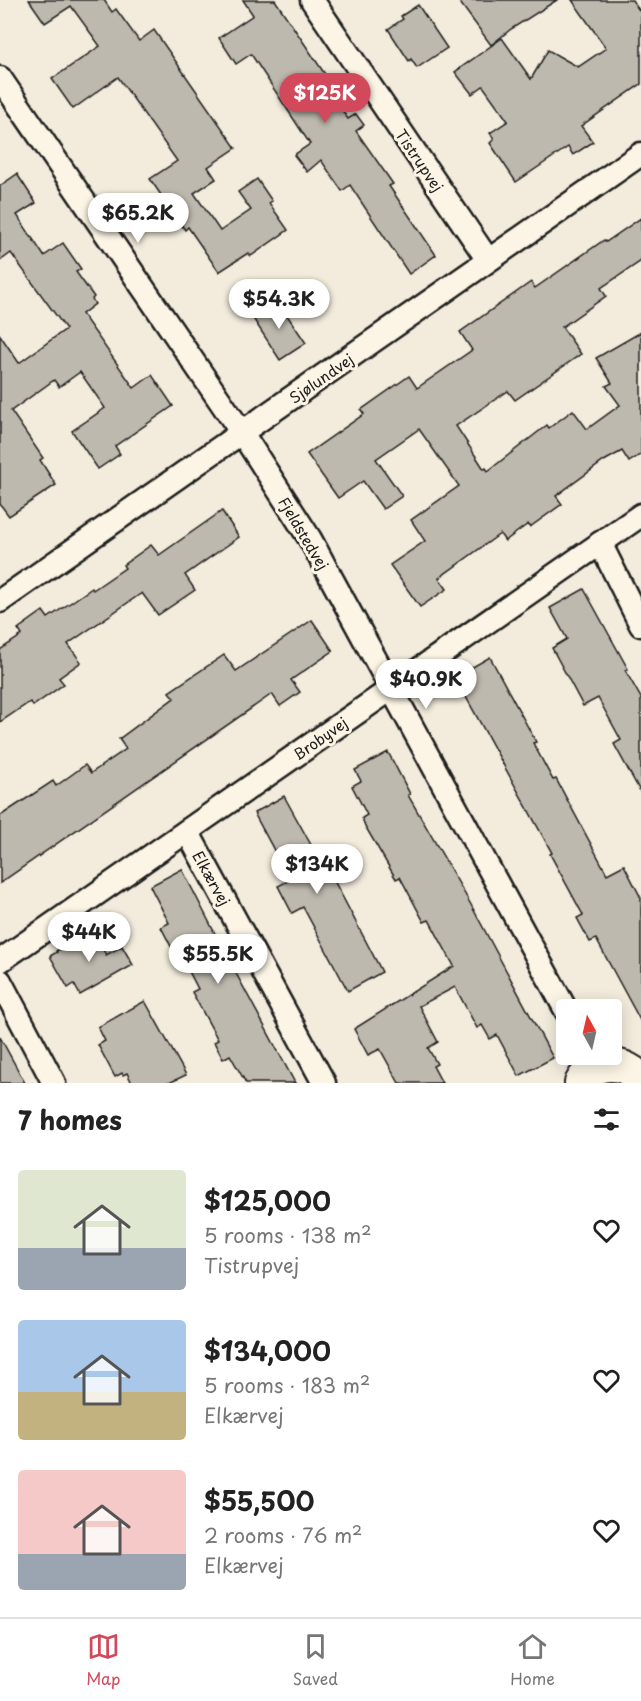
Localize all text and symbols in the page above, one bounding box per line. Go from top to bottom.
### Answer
pin: $125K [283,73,367,124]
text: $125K [294,77,356,107]
street label: Tistrupvej [391,124,449,196]
pin: $65.2K [89,193,187,244]
text: $65.2K [102,197,174,227]
pin: $54.3K [230,279,328,330]
text: $54.3K [243,283,315,313]
street label: Sjølundvej [284,347,358,409]
street label: Fjeldstedvej [273,492,335,574]
pin: $40.9K [377,659,475,710]
text: $40.9K [390,663,462,693]
street label: Brobyvej [288,711,352,765]
pin: $134K [275,844,359,895]
street label: Elkærvej [187,846,237,910]
text: $134K [285,848,349,878]
pin: $44K [53,912,125,963]
text: $44K [62,916,116,946]
pin: $55.5K [169,934,267,985]
text: $55.5K [183,938,253,968]
north arrow [556,999,622,1065]
map controls [556,999,622,1065]
text: 7 homes [18,1100,122,1139]
icon: filters [590,1103,623,1136]
text: $125,000 [204,1181,331,1220]
icon: home [66,1194,138,1266]
icon: heart [590,1214,623,1247]
text: 5 rooms · 138 m² [204,1220,372,1250]
text: Tistrupvej [204,1250,299,1280]
text: $134,000 [204,1331,331,1370]
icon: home [66,1344,138,1416]
icon: heart [590,1364,623,1397]
text: 5 rooms · 183 m² [204,1370,370,1400]
text: Elkærvej [204,1400,284,1430]
text: $55,500 [204,1481,314,1520]
icon: home [66,1494,138,1566]
icon: heart [590,1514,623,1547]
text: 2 rooms · 76 m² [204,1520,362,1550]
text: Elkærvej [204,1550,284,1580]
tab: Map [86,1630,120,1690]
tab: Saved [293,1630,338,1690]
tab: Home [510,1630,555,1690]

